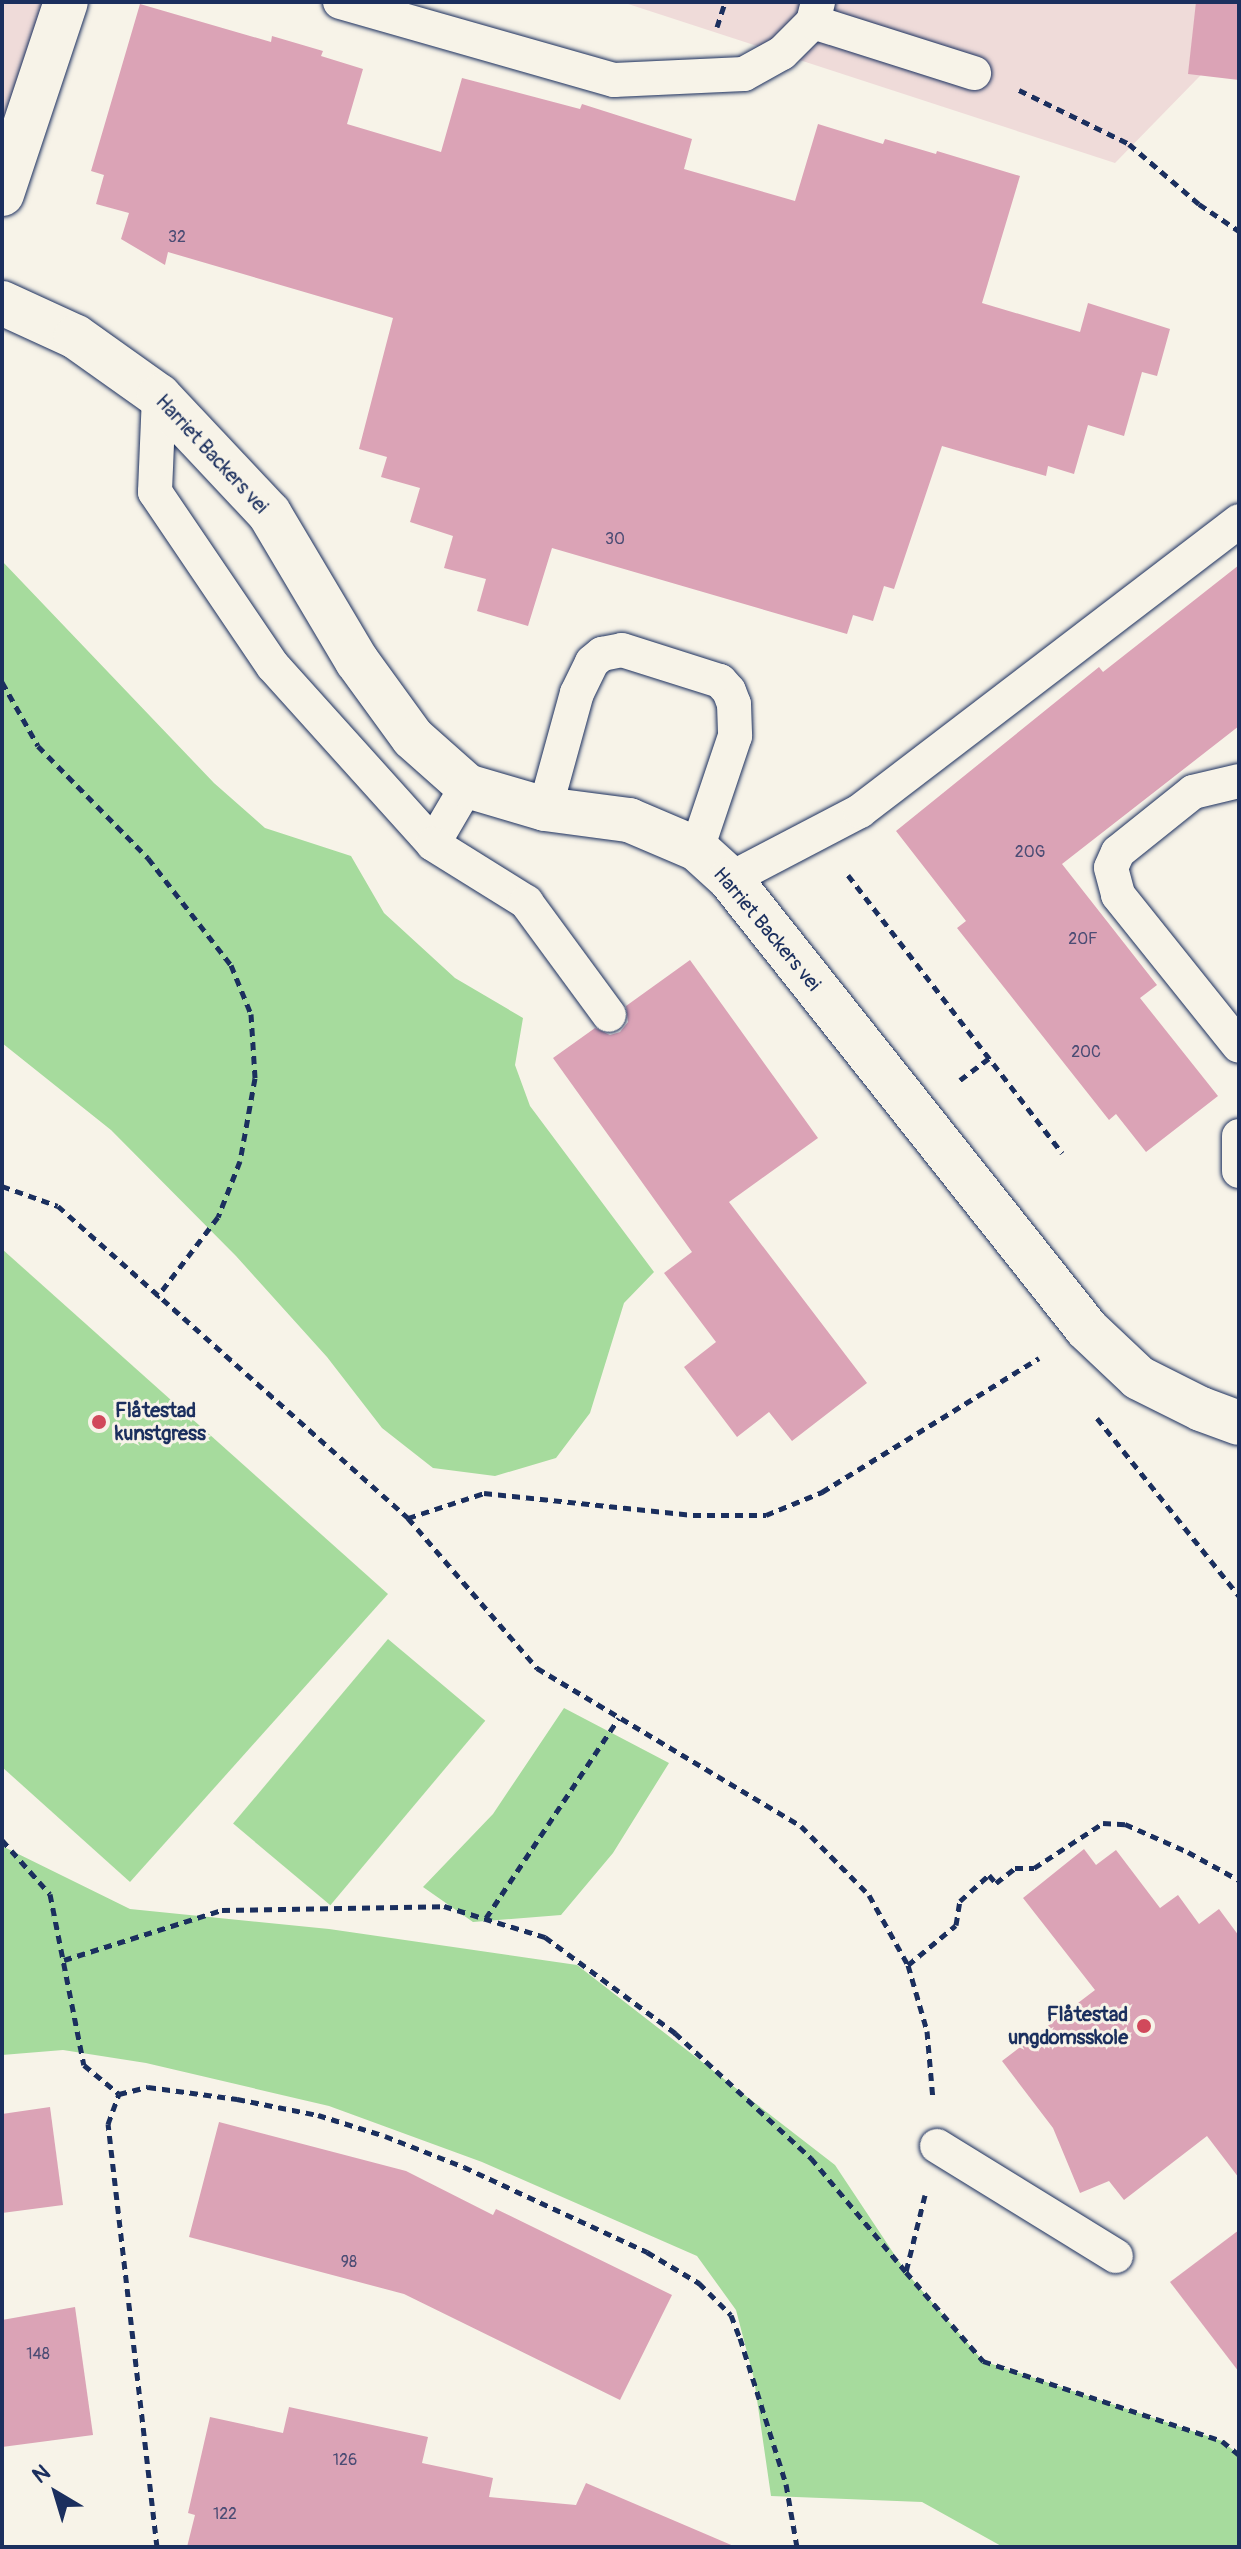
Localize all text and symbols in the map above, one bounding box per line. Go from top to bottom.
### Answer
house number: 32 [168,227,186,247]
street label: Harriet Backers vei [151,390,273,518]
house number: 30 [605,529,625,549]
house number: 20G [1015,842,1045,862]
street label: Harriet Backers vei [708,862,826,996]
house number: 20F [1068,929,1098,949]
house number: 20C [1071,1042,1101,1062]
place label: Flåtestad kunstgress [115,1398,206,1445]
marker: Flåtestad kunstgress [90,1413,108,1431]
place label: Flåtestad ungdomsskole [1008,2002,1128,2049]
marker: Flåtestad ungdomsskole [1135,2017,1153,2035]
house number: 98 [341,2252,357,2272]
house number: 148 [26,2344,50,2364]
house number: 126 [333,2450,357,2470]
north arrow [16,2453,96,2533]
text: N [27,2458,56,2490]
house number: 122 [213,2504,237,2524]

